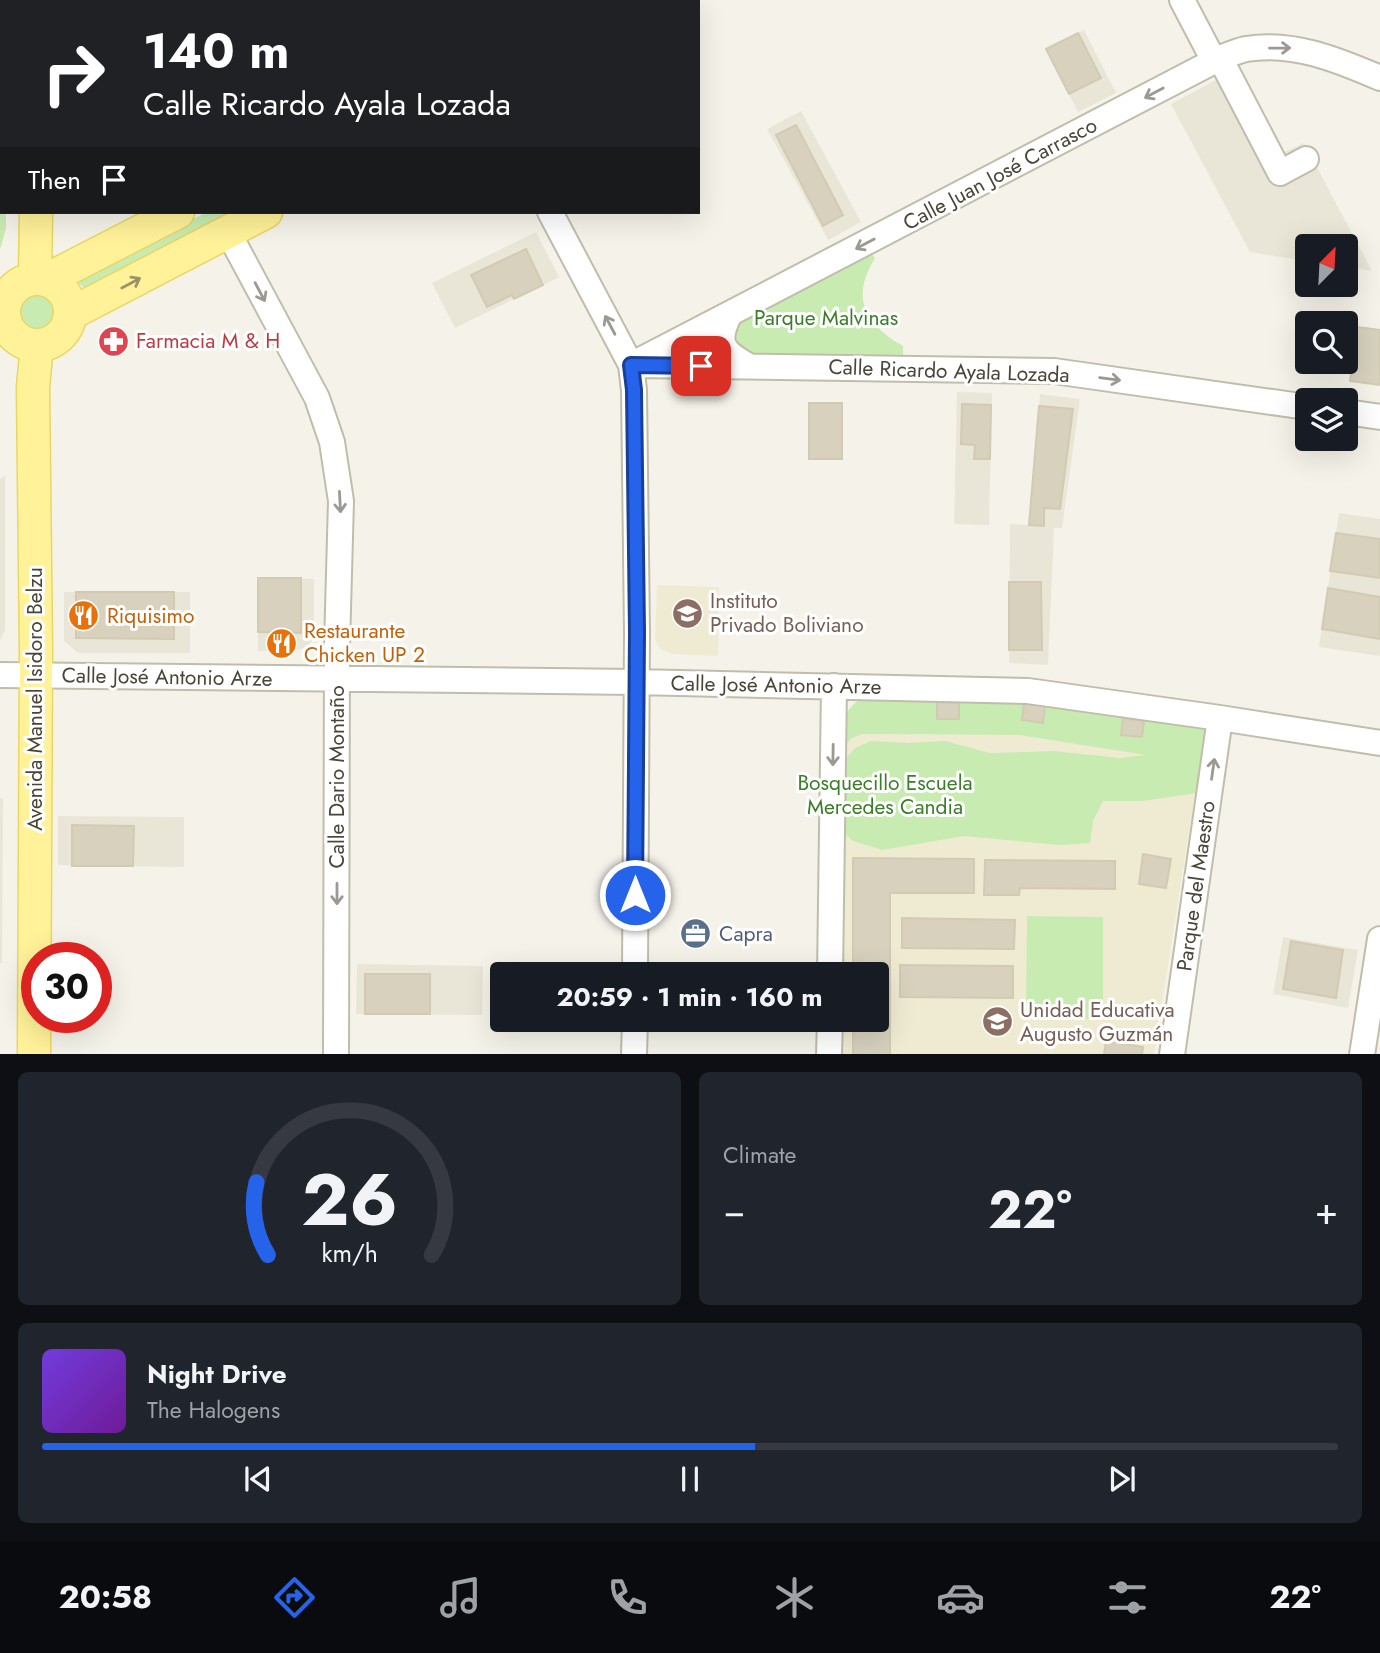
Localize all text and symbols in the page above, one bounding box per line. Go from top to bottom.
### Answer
text: 140 m [143,16,289,86]
icon: right [28,28,119,119]
one-way arrow [1268,41,1291,55]
text: Calle Ricardo Ayala Lozada [143,81,511,127]
one-way arrow [1144,86,1164,100]
street label: Calle Juan José Carrasco [898,110,1102,238]
text: Then [28,161,81,199]
icon: arrive [95,161,133,199]
north arrow [1295,234,1358,298]
map controls [1295,234,1358,451]
one-way arrow [856,238,876,252]
one-way arrow [120,275,141,289]
one-way arrow [254,281,268,302]
park label: Parque Malvinas [754,303,898,333]
button: search [1295,311,1358,374]
one-way arrow [602,315,616,336]
pharmacy icon: Farmacia M & H [96,324,130,358]
place label: Farmacia M & H [136,326,280,356]
pin [671,336,731,396]
icon: arrive [682,347,720,385]
street label: Calle Ricardo Ayala Lozada [828,352,1070,390]
one-way arrow [1098,373,1121,386]
button: layers [1295,388,1358,451]
one-way arrow [333,490,346,513]
street label: Avenida Manuel Isidoro Belzu [20,567,50,831]
place label: Instituto Privado Boliviano [710,586,864,640]
school or university icon: Instituto Privado Boliviano [670,596,704,630]
restaurant icon: Riquisimo [67,599,101,633]
place label: Riquisimo [107,601,194,631]
place label: Restaurante Chicken UP 2 [304,616,425,670]
restaurant icon: Restaurante Chicken UP 2 [264,626,298,660]
street label: Calle José Antonio Arze [61,660,273,694]
street label: Calle José Antonio Arze [670,668,882,702]
street label: Calle Dario Montaño [322,685,352,869]
one-way arrow [826,743,840,766]
one-way arrow [1207,758,1220,781]
park label: Bosquecillo Escuela Mercedes Candia [797,768,973,822]
street label: Parque del Maestro [1169,799,1223,973]
position arrow [598,858,672,932]
one-way arrow [330,882,343,905]
office icon: Capra [679,917,713,951]
place label: Capra [719,919,773,949]
speed limit sign: 30 [21,942,112,1033]
text: 20:59 · 1 min · 160 m [556,978,823,1016]
place label: Unidad Educativa Augusto Guzmán [1020,995,1175,1049]
school or university icon: Unidad Educativa Augusto Guzmán [980,1005,1014,1039]
text: Climate [723,1138,796,1172]
text: 26 [301,1147,398,1252]
text: 22° [988,1172,1072,1248]
text: − [723,1183,745,1238]
text: + [1315,1183,1338,1238]
text: km/h [321,1234,378,1270]
text: Night Drive [147,1355,287,1393]
text: The Halogens [147,1393,280,1427]
icon: previous [239,1460,277,1498]
icon: pause [671,1460,709,1498]
icon: next [1103,1460,1141,1498]
icon: directions [270,1573,319,1622]
icon: music [436,1573,485,1622]
icon: phone [603,1573,652,1622]
icon: climate [770,1573,819,1622]
icon: car [936,1573,985,1622]
icon: filters [1103,1573,1152,1622]
text: 20:58 [59,1574,152,1620]
text: 22° [1270,1574,1321,1620]

